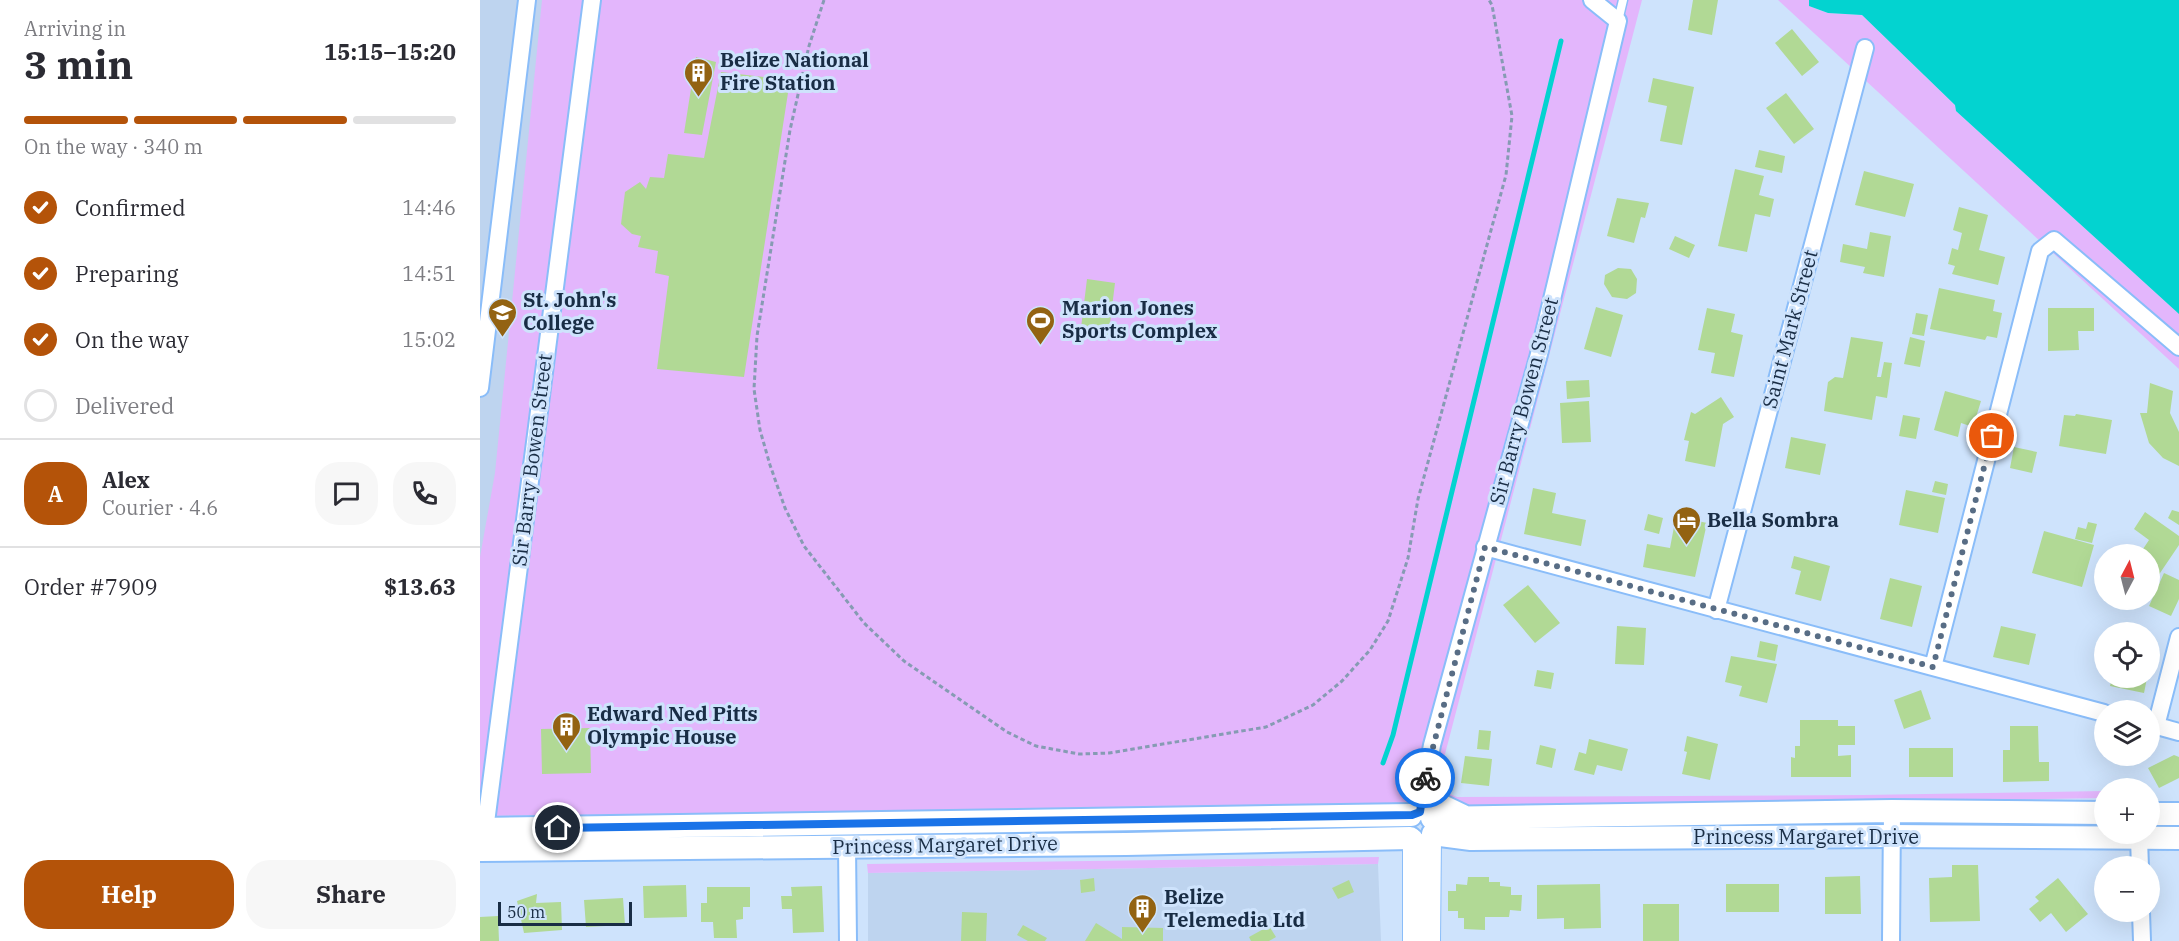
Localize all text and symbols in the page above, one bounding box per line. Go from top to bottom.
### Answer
text: Arriving in [24,15,126,42]
text: 15:15–15:20 [324,37,456,66]
text: 3 min [24,39,133,90]
place label: Belize National Fire Station [720,46,869,96]
building icon: Belize National Fire Station [683,56,715,98]
text: On the way · 340 m [24,133,203,160]
icon: check [24,191,57,224]
text: Confirmed [75,193,186,222]
text: 14:46 [402,194,456,221]
street label: Saint Mark Street [1755,247,1824,411]
icon: check [24,257,57,290]
text: Preparing [75,259,179,288]
text: 14:51 [402,260,456,287]
place label: St. John's College [523,286,616,336]
place label: Marion Jones Sports Complex [1062,294,1218,344]
street label: Sir Barry Bowen Street [1483,294,1564,508]
school or university icon: St. John's College [486,296,518,338]
sports icon: Marion Jones Sports Complex [1025,304,1057,346]
icon: check [24,323,57,356]
text: On the way [75,325,189,354]
text: 15:02 [402,326,456,353]
street label: Sir Barry Bowen Street [505,352,558,568]
text: Delivered [75,391,174,420]
pin [1966,410,2017,461]
icon: bag [1975,419,2008,452]
button: chat [315,462,378,525]
button: phone [393,462,456,525]
text: Alex [102,465,150,494]
text: A [48,479,63,508]
text: Courier · 4.6 [102,494,218,521]
hotel icon: Bella Sombra [1670,504,1702,546]
place label: Bella Sombra [1707,506,1839,533]
north arrow [2094,544,2160,610]
map controls [2094,544,2160,922]
text: Order #7909 [24,572,158,601]
text: $13.63 [384,572,456,601]
button: locate [2094,622,2160,688]
place label: Edward Ned Pitts Olympic House [587,700,758,750]
button: layers [2094,700,2160,766]
building icon: Edward Ned Pitts Olympic House [550,710,582,752]
courier [1395,748,1455,808]
icon: bike [1409,762,1442,795]
button: + [2094,778,2160,844]
pin [532,802,583,853]
icon: home [541,811,574,844]
street label: Princess Margaret Drive [1693,823,1919,850]
street label: Princess Margaret Drive [832,829,1058,860]
button: − [2094,856,2160,922]
button: Help [24,860,234,929]
button: Share [246,860,456,929]
place label: Belize Telemedia Ltd [1164,883,1305,933]
building icon: Belize Telemedia Ltd [1127,892,1159,934]
scale bar [498,899,632,926]
text: 50 m [507,902,545,922]

